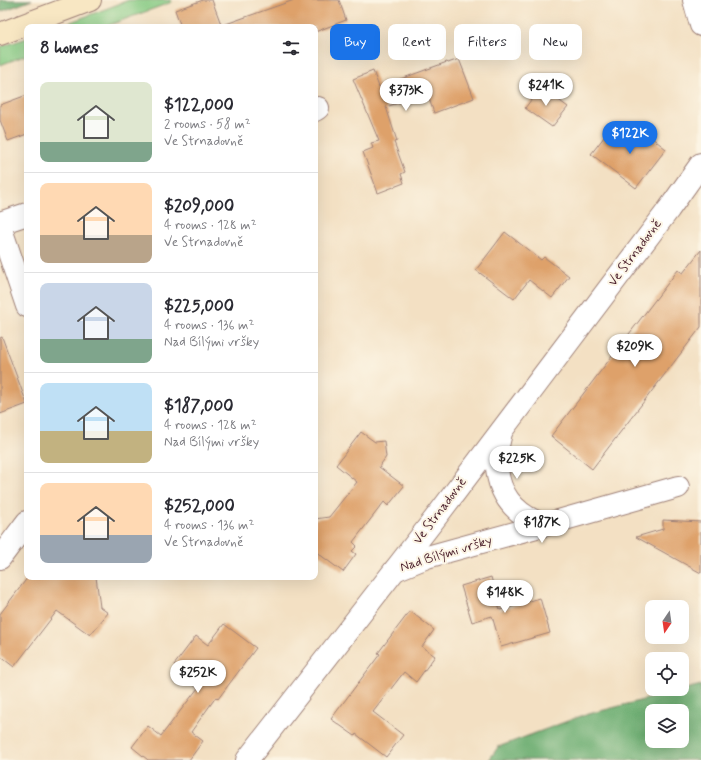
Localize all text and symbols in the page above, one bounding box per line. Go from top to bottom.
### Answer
chip: Buy [330,24,380,60]
chip: Rent [388,24,446,60]
chip: Filters [454,24,521,60]
chip: New [529,24,582,60]
text: 8 homes [40,37,99,59]
icon: filters [280,37,302,59]
pin: $241K [518,73,574,107]
text: $241K [528,77,564,94]
pin: $373K [378,78,434,112]
text: $373K [389,82,423,99]
text: $122,000 [164,94,234,116]
icon: home [72,98,120,146]
text: 2 rooms · 58 m² [164,116,251,133]
pin: $122K [602,121,658,155]
text: $122K [611,125,649,142]
text: Ve Strnadovně [164,133,243,150]
text: $209,000 [164,195,234,217]
icon: home [72,199,120,247]
street label: Ve Strnadovně [604,216,666,290]
text: 4 rooms · 128 m² [164,217,256,234]
text: Ve Strnadovně [164,234,243,251]
text: $225,000 [164,295,234,317]
icon: home [72,299,120,347]
text: 4 rooms · 136 m² [164,317,254,334]
text: Nad Bílými vršky [164,334,259,351]
pin: $209K [607,334,663,368]
text: $209K [616,338,654,355]
text: $187,000 [164,395,234,417]
icon: home [72,399,120,447]
text: 4 rooms · 128 m² [164,417,256,434]
text: Nad Bílými vršky [164,434,259,451]
pin: $225K [489,446,545,480]
text: $225K [498,450,536,467]
street label: Ve Strnadovně [409,474,471,548]
text: $252,000 [164,495,235,517]
icon: home [72,499,120,547]
pin: $187K [514,510,570,544]
text: $187K [523,514,561,531]
text: 4 rooms · 136 m² [164,517,254,534]
street label: Nad Bílými vršky [398,532,494,576]
text: Ve Strnadovně [164,534,243,551]
pin: $148K [477,580,533,614]
text: $148K [486,584,524,601]
north arrow [645,600,689,644]
map controls [645,600,689,748]
button: locate [645,652,689,696]
pin: $252K [170,660,226,694]
text: $252K [179,664,217,681]
button: layers [645,704,689,748]

